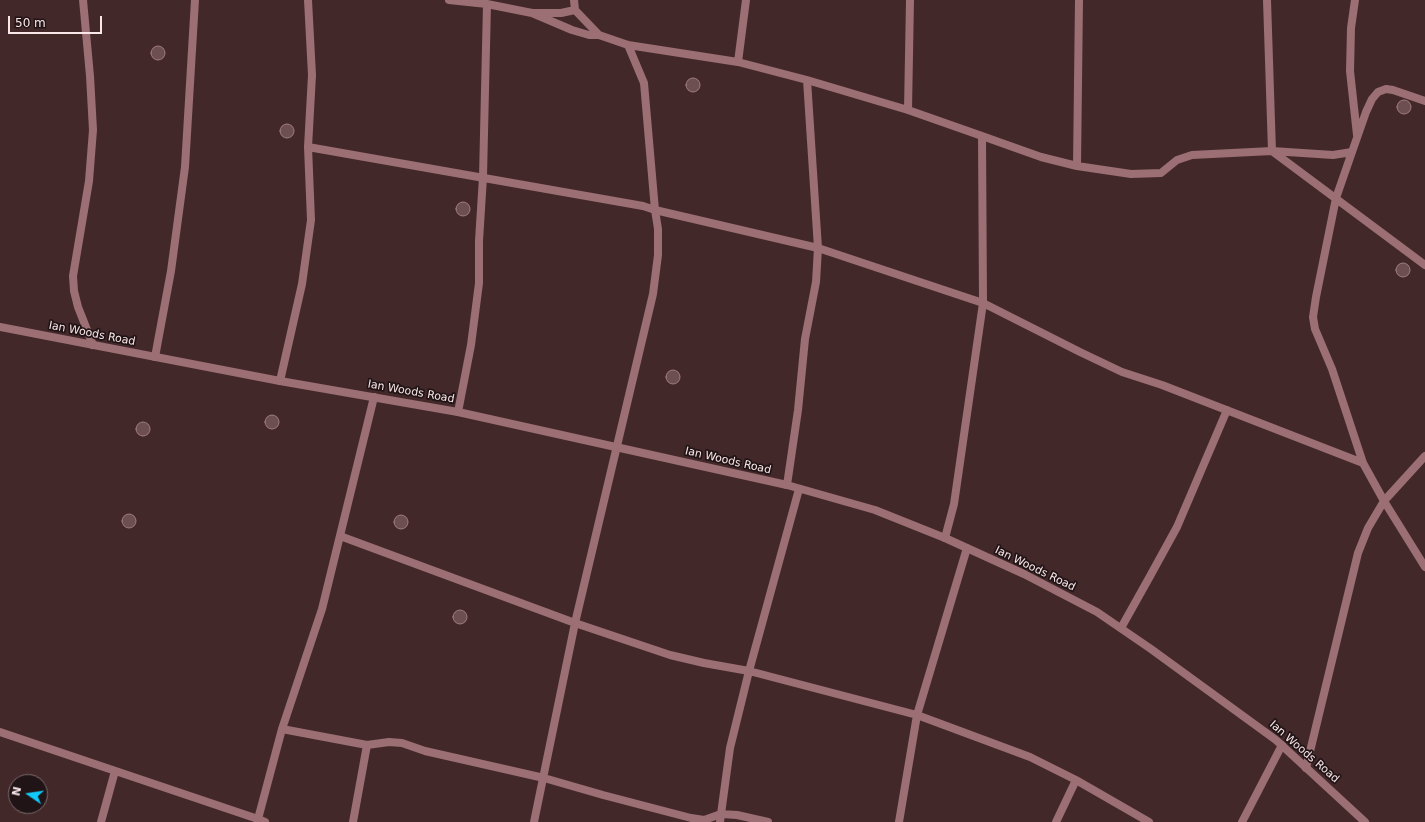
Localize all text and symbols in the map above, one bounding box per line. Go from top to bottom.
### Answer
scale bar [10,8,104,34]
text: 50 m [15,16,46,30]
street label: Ian Woods Road [48,319,136,349]
street label: Ian Woods Road [367,378,455,406]
street label: Ian Woods Road [684,445,772,477]
street label: Ian Woods Road [993,544,1077,594]
street label: Ian Woods Road [1266,718,1342,786]
north arrow [8,774,48,814]
text: N [9,785,24,797]

